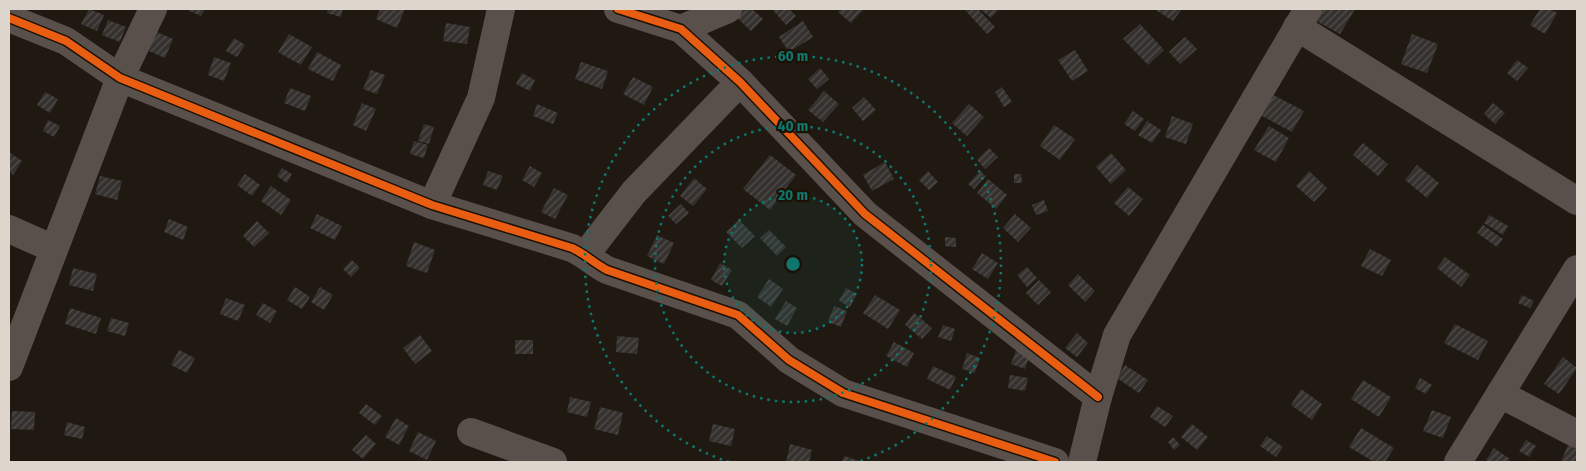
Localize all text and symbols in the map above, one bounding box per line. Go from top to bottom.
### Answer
text: 60 m [778,47,808,65]
text: 40 m [778,117,808,135]
text: 20 m [777,186,808,204]
centre of rings [784,255,802,273]

